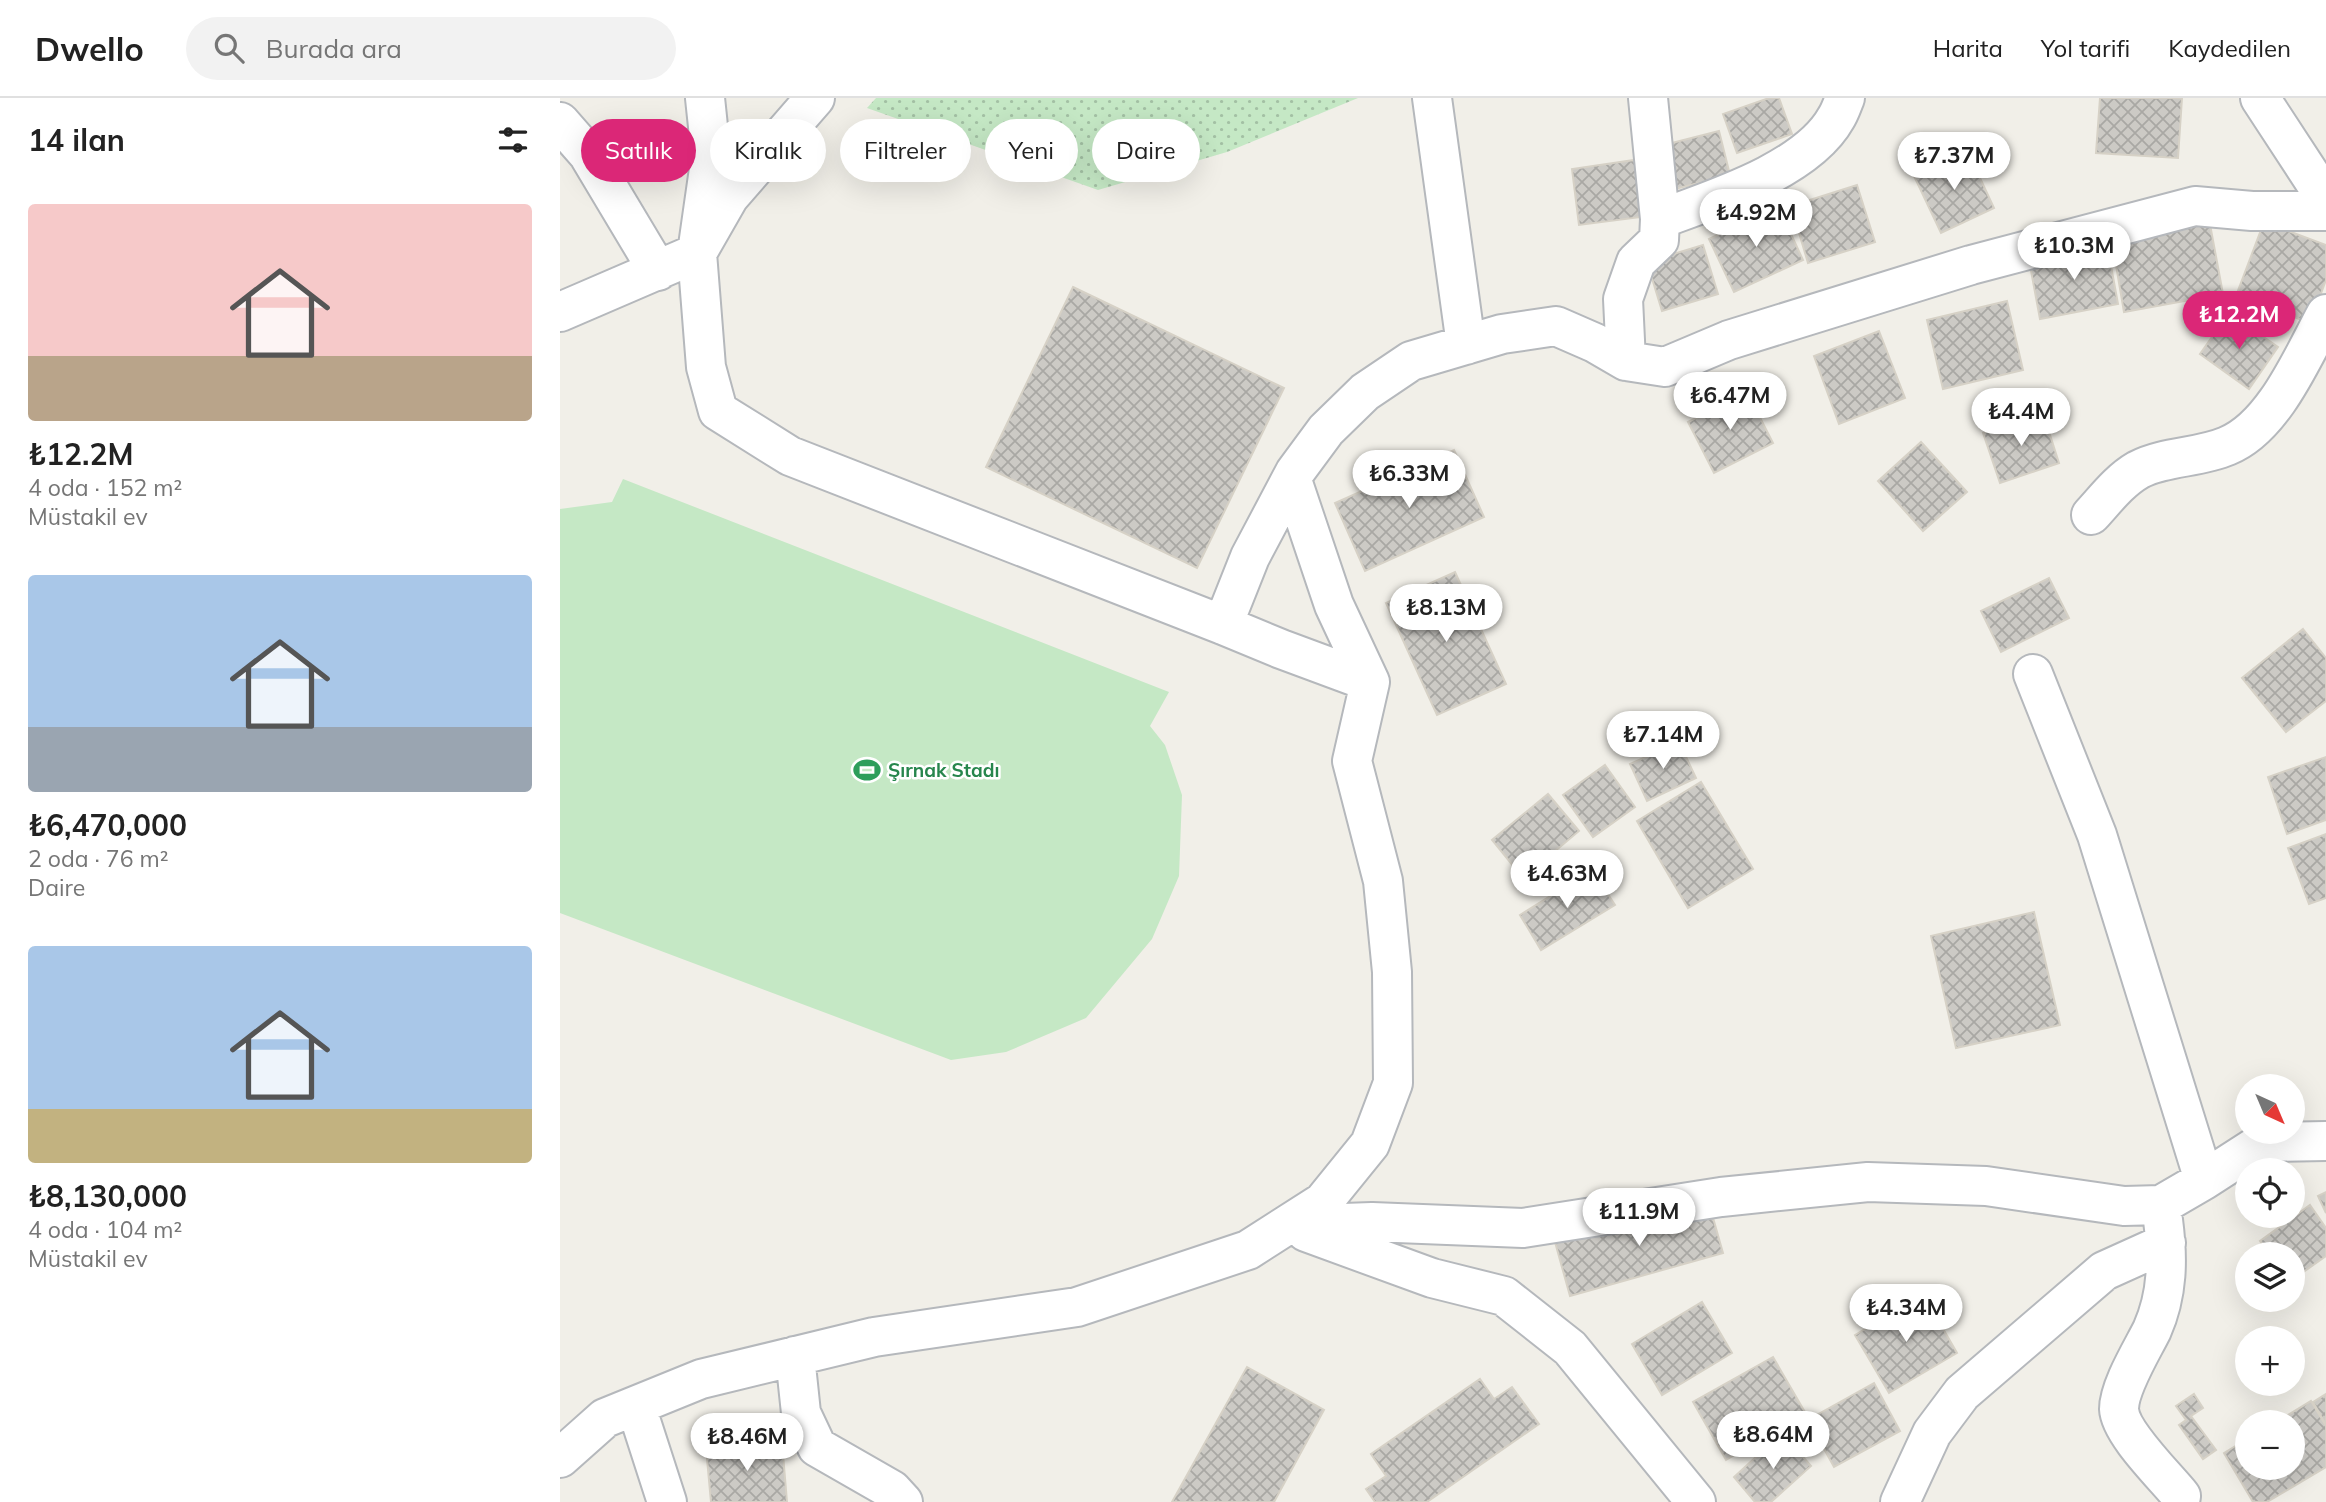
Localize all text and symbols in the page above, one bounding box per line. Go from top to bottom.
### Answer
search box [186,17,676,80]
text: Dwello [35,28,144,69]
icon: search [210,29,248,67]
text: Burada ara [266,32,402,65]
text: Harita [1933,33,2003,63]
text: Yol tarifi [2041,33,2130,63]
text: Kaydedilen [2168,33,2291,63]
chip: Satılık [581,119,696,182]
chip: Kiralık [710,119,826,182]
chip: Filtreler [840,119,971,182]
chip: Yeni [985,119,1078,182]
chip: Daire [1092,119,1200,182]
text: 14 ilan [28,121,125,159]
icon: filters [494,121,532,159]
pin: ₺7.37M [1897,132,2011,192]
text: ₺7.37M [1914,140,1994,169]
pin: ₺4.92M [1699,190,1813,249]
text: ₺4.92M [1716,197,1796,226]
pin: ₺10.3M [2017,222,2131,282]
text: ₺10.3M [2034,230,2114,259]
icon: home [217,250,343,376]
pin: ₺12.2M [2182,292,2296,351]
text: ₺12.2M [2199,299,2279,328]
pin: ₺6.47M [1673,372,1787,432]
text: ₺6.47M [1690,380,1770,409]
pin: ₺4.4M [1972,388,2070,448]
text: ₺4.4M [1987,396,2055,425]
text: ₺12.2M [28,435,134,473]
pin: ₺6.33M [1352,450,1466,510]
text: ₺6.33M [1369,458,1449,487]
text: 4 oda · 152 m² [28,473,182,502]
text: Müstakil ev [28,502,148,531]
pin: ₺8.13M [1389,584,1503,644]
text: ₺8.13M [1406,592,1486,621]
icon: home [217,621,343,747]
pin: ₺7.14M [1606,712,1720,771]
text: ₺7.14M [1623,719,1703,748]
sports icon: Şırnak Stadı [852,755,882,785]
place label: Şırnak Stadı [888,758,1000,782]
text: ₺6,470,000 [28,806,187,844]
text: 2 oda · 76 m² [28,844,168,873]
pin: ₺4.63M [1510,850,1624,910]
text: ₺4.63M [1527,858,1607,887]
text: Daire [28,873,85,902]
icon: home [217,992,343,1118]
north arrow [2235,1074,2305,1144]
map controls [2235,1074,2305,1480]
button: locate [2235,1158,2305,1228]
text: ₺8,130,000 [28,1177,187,1215]
pin: ₺11.9M [1582,1188,1696,1248]
text: ₺11.9M [1599,1196,1679,1225]
text: 4 oda · 104 m² [28,1215,182,1244]
button: layers [2235,1242,2305,1312]
text: Müstakil ev [28,1244,148,1273]
pin: ₺4.34M [1849,1284,1963,1344]
text: ₺4.34M [1866,1292,1946,1321]
button: + [2235,1326,2305,1396]
button: − [2235,1410,2305,1480]
pin: ₺8.64M [1716,1412,1830,1471]
pin: ₺8.46M [690,1414,804,1473]
text: ₺8.64M [1733,1419,1813,1448]
text: ₺8.46M [707,1421,787,1450]

